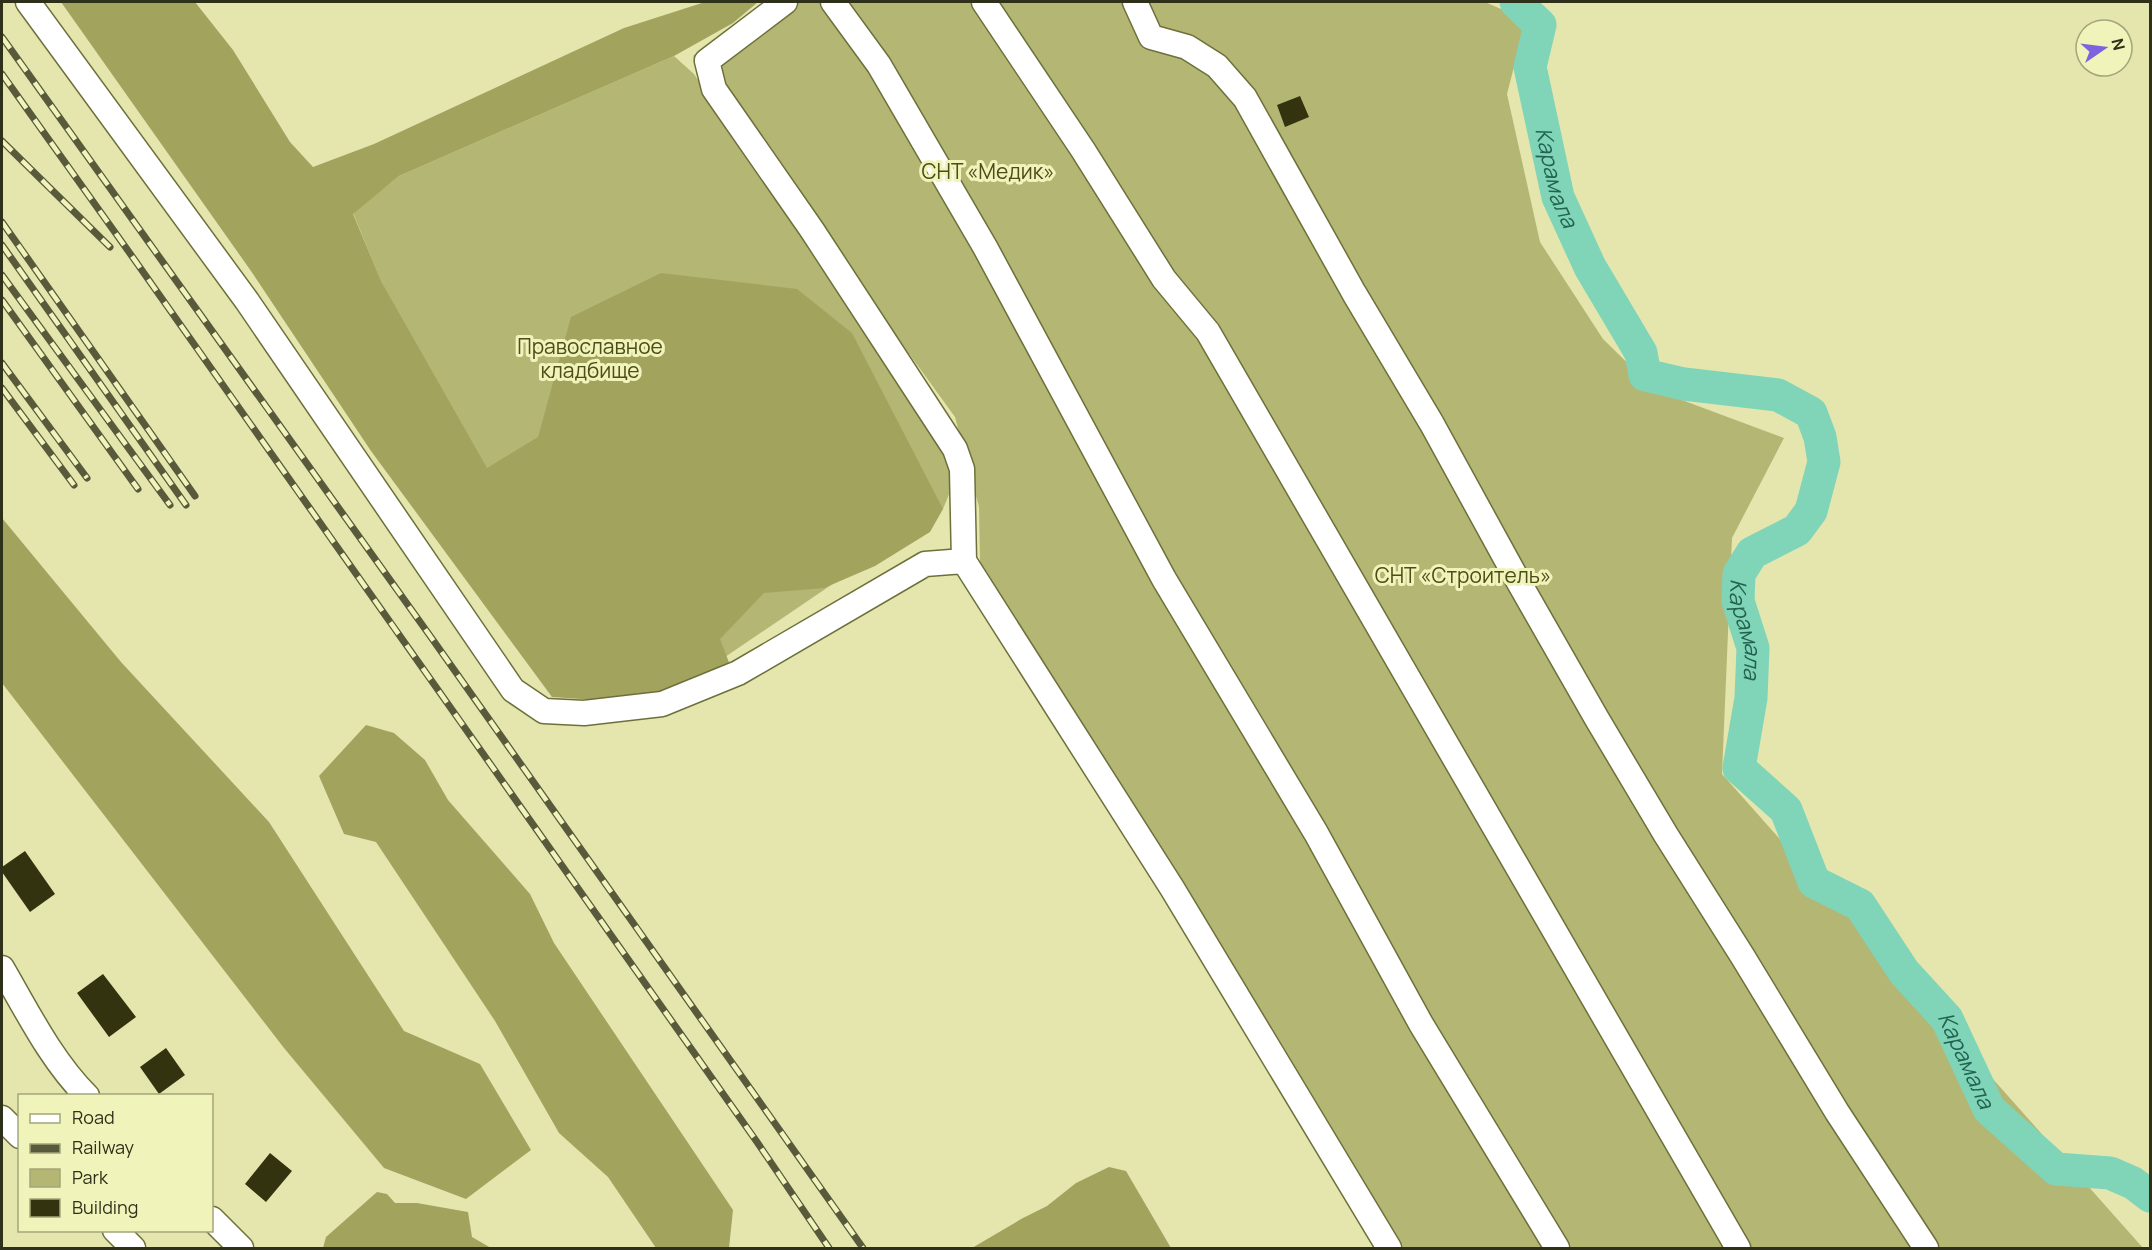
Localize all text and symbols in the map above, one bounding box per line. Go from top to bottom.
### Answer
north arrow [2074,18,2134,78]
text: N [2106,36,2131,53]
water label: Карамала [1528,125,1586,234]
park label: СНТ «Медик» [922,157,1054,185]
park label: Православное кладбище [517,332,663,384]
park label: СНТ «Строитель» [1375,561,1551,589]
water label: Карамала [1723,579,1768,682]
water label: Карамала [1931,1007,2002,1115]
legend [18,1094,213,1232]
text: Road [72,1105,115,1129]
text: Railway [72,1135,134,1159]
text: Park [72,1165,109,1189]
text: Building [72,1195,138,1219]

